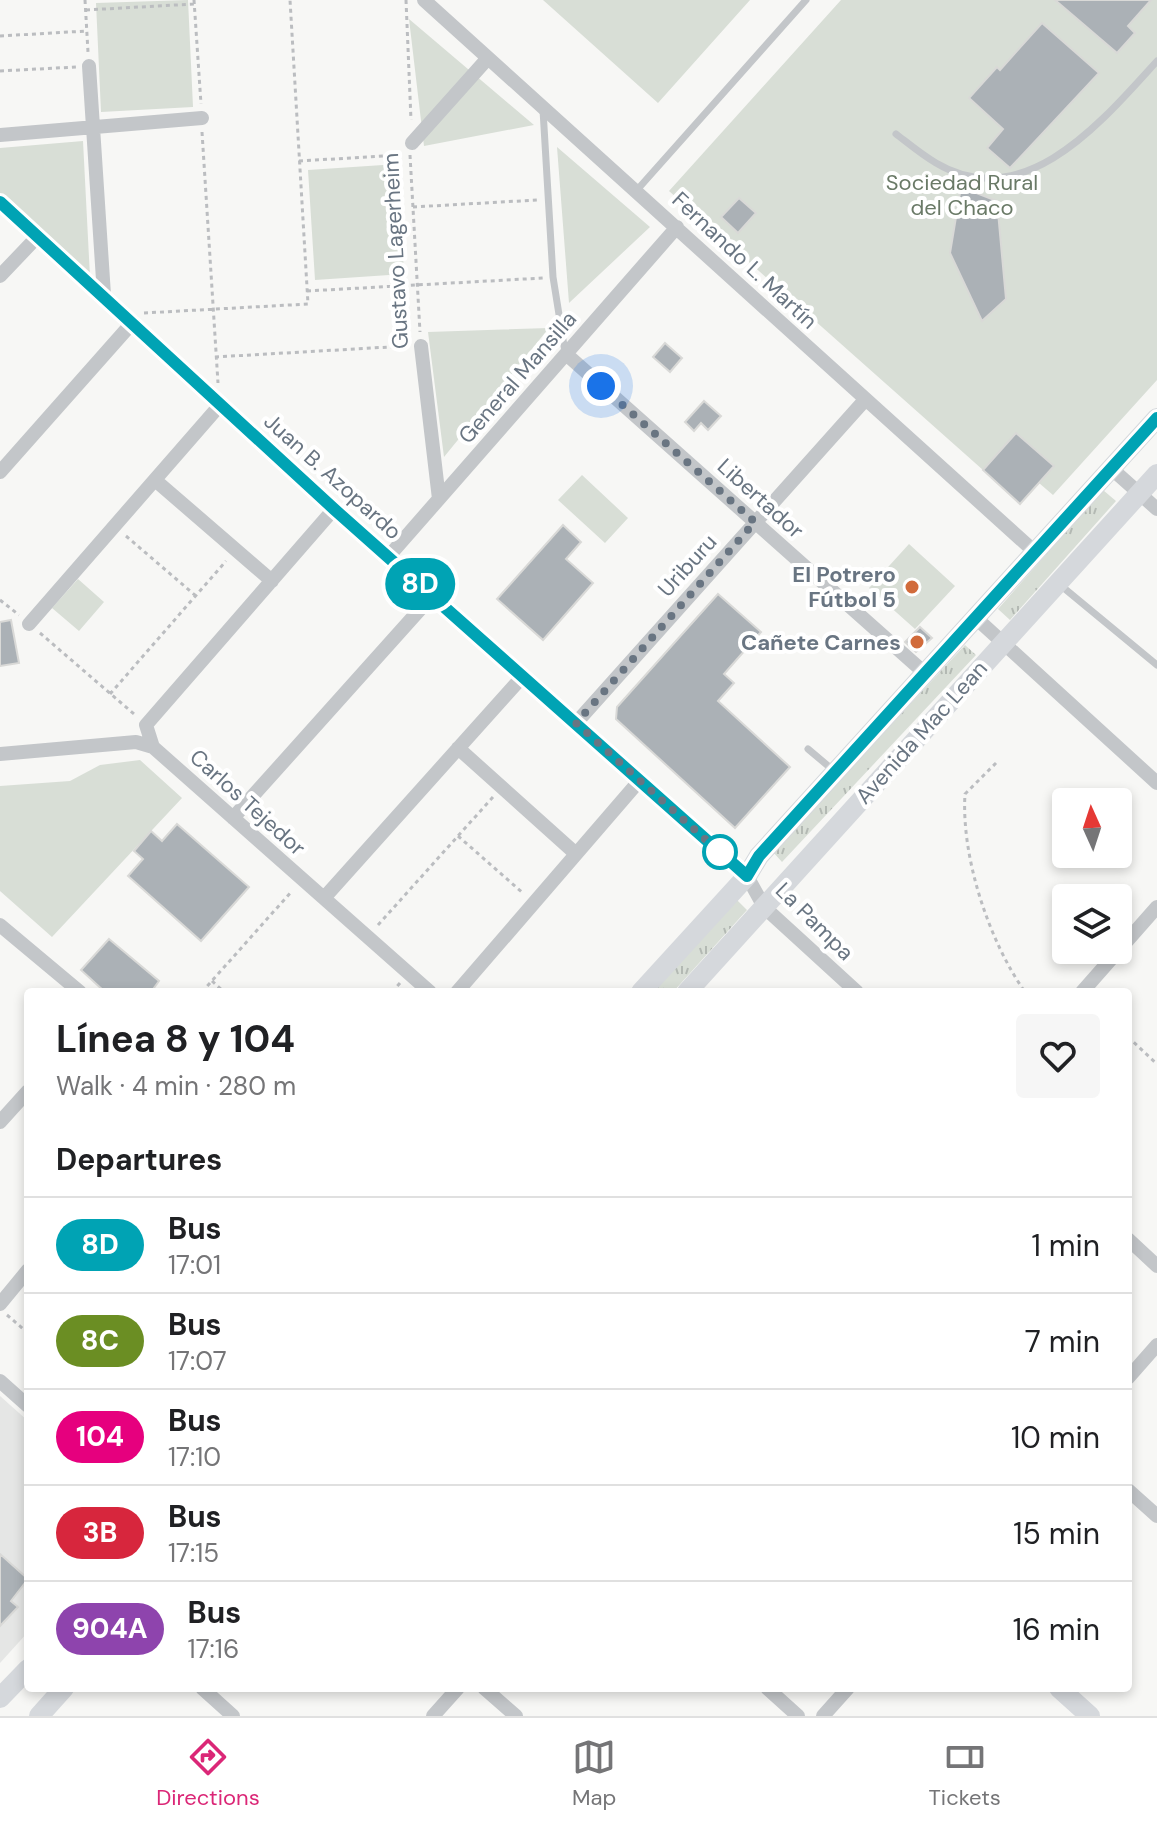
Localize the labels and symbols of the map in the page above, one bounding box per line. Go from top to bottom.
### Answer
street label: Gustavo Lagerheim [376,152,415,350]
park label: Sociedad Rural del Chaco [886,168,1038,222]
street label: Fernando L. Martín [666,186,823,335]
street label: General Mansilla [452,305,583,450]
your location [581,366,621,406]
street label: Juan B. Azopardo [258,407,408,546]
street label: Libertador [711,452,810,545]
street label: Uriburu [652,528,723,603]
line badge: 8D [384,558,456,610]
place label: El Potrero Fútbol 5 [792,560,896,614]
marker: El Potrero Fútbol 5 [903,578,921,596]
place label: Cañete Carnes [741,628,901,657]
marker: Cañete Carnes [908,633,926,651]
street label: Avenida Mac Lean [849,654,994,810]
street label: Carlos Tejedor [184,743,312,862]
north arrow [1052,788,1132,868]
unlabelled marker [703,835,737,869]
street label: La Pampa [769,876,860,967]

